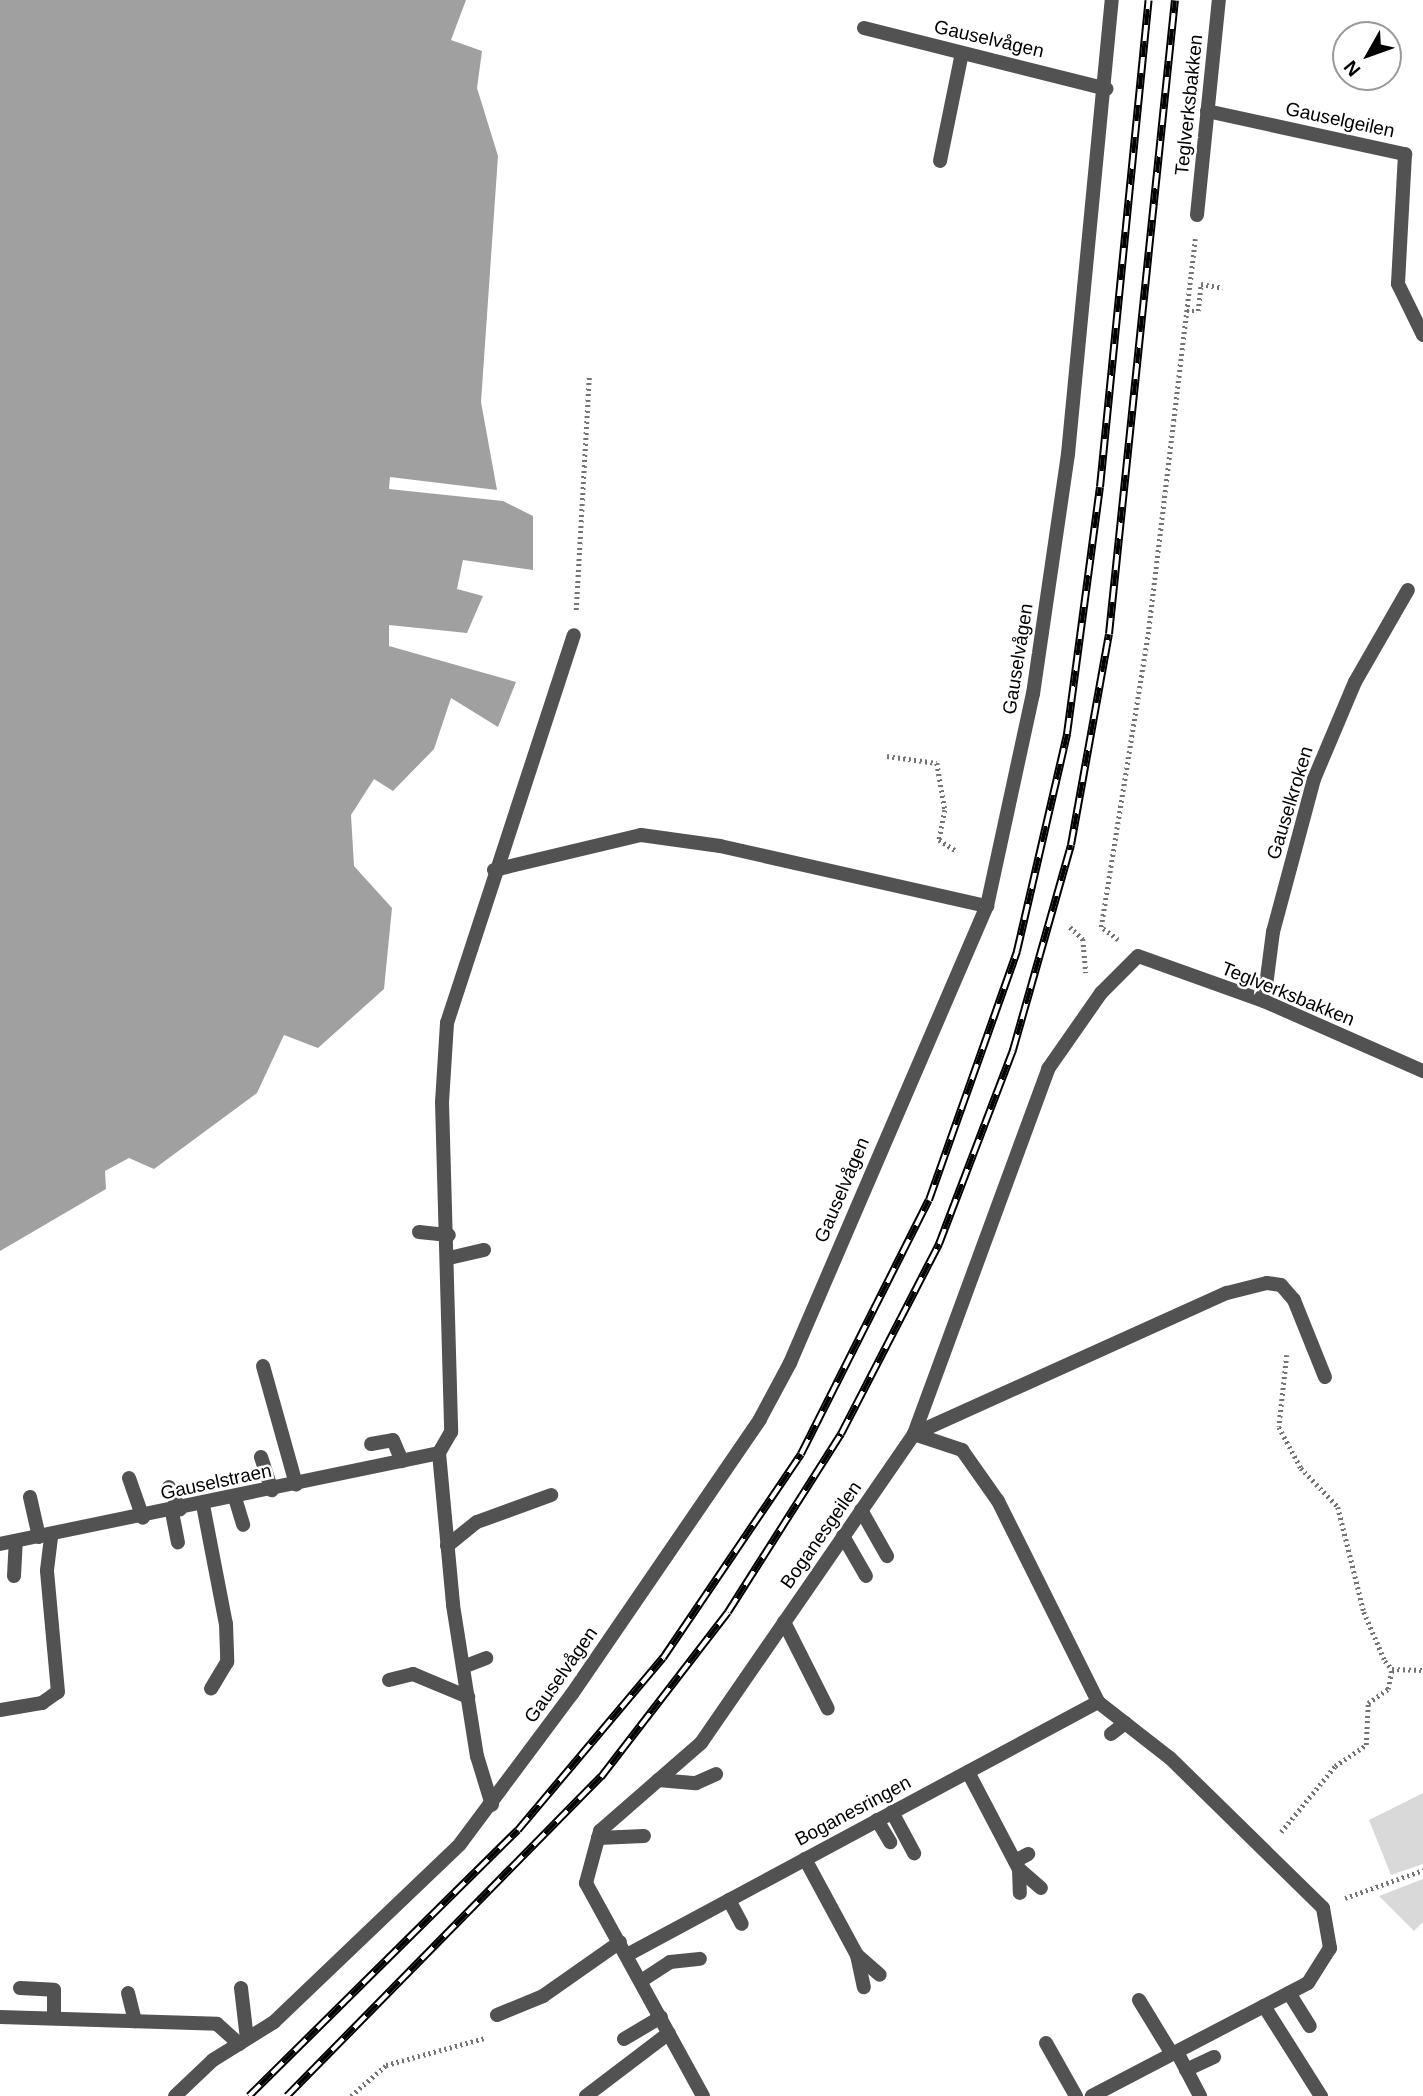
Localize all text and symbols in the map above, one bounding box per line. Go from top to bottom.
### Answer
street label: Gauselvågen [932,15,1046,63]
north arrow [1332,21,1402,91]
street label: Teglverksbakken [1170,33,1208,177]
text: N [1340,57,1365,81]
street label: Gauselgeilen [1283,97,1397,143]
street label: Gauselvågen [998,602,1038,716]
street label: Gauselkroken [1262,744,1318,862]
street label: Teglverksbakken [1218,957,1358,1031]
street label: Gauselvågen [810,1134,874,1246]
street label: Gauselstraen [158,1459,274,1505]
street label: Boganesgeilen [776,1477,866,1593]
street label: Gauselvågen [520,1623,602,1727]
street label: Boganesringen [791,1771,915,1851]

